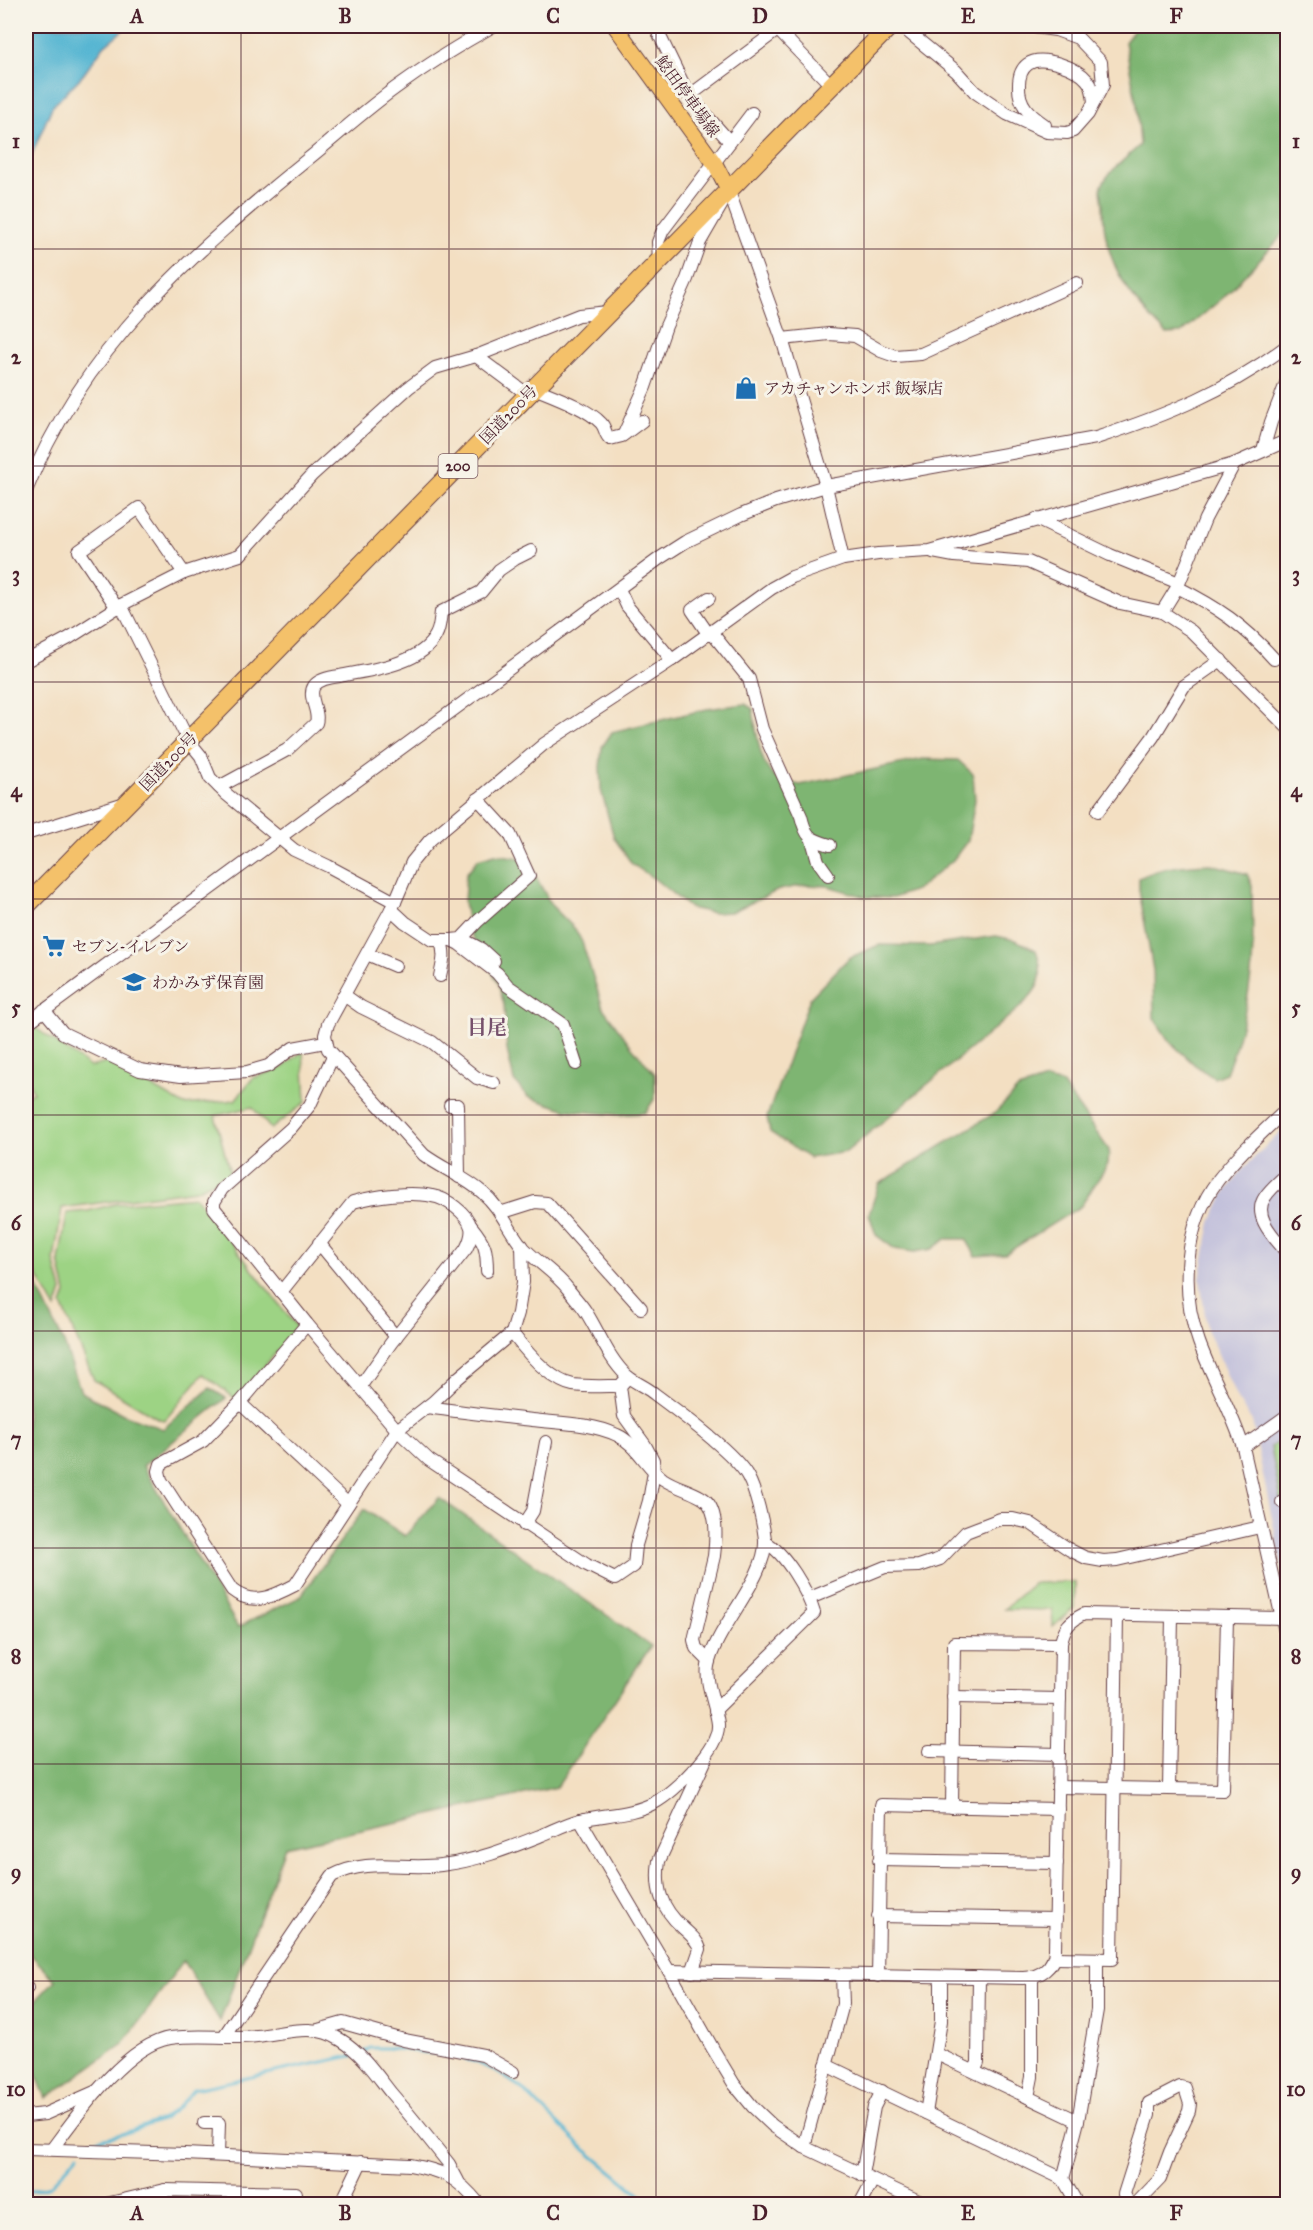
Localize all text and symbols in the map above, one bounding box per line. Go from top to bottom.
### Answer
text: A [128,4,144,28]
text: B [338,4,352,28]
text: C [546,4,560,28]
text: D [752,4,768,28]
text: E [961,4,976,28]
text: F [1169,4,1183,28]
street label: 鯰田停車場線 [652,52,723,141]
text: 1 [12,129,20,153]
text: 1 [1292,129,1300,153]
text: 2 [11,345,22,369]
text: 2 [1291,345,1302,369]
shop icon: アカチャンホンポ 飯塚店 [733,375,759,401]
place label: アカチャンホンポ 飯塚店 [764,379,943,398]
street label: 国道200号 [476,381,541,448]
road number: 200 [438,454,478,478]
text: 3 [12,562,20,587]
text: 3 [1292,562,1300,587]
street label: 国道200号 [136,728,201,795]
text: 4 [10,778,22,803]
text: 4 [1290,778,1302,803]
supermarket icon: セブン-イレブン [41,933,67,959]
place label: セブン-イレブン [72,937,189,956]
school or university icon: わかみず保育園 [121,969,147,995]
place label: わかみず保育園 [152,973,264,992]
text: 5 [11,995,21,1019]
text: 5 [1291,995,1301,1019]
district label: 目尾 [467,1015,507,1039]
text: 6 [11,1211,23,1235]
text: 6 [1291,1211,1303,1235]
text: 7 [11,1427,22,1451]
text: 7 [1291,1427,1302,1451]
text: 8 [11,1644,21,1668]
text: 8 [1291,1644,1301,1668]
text: 9 [11,1860,21,1885]
text: 9 [1291,1860,1301,1885]
text: 10 [6,2077,26,2101]
text: 10 [1286,2077,1306,2101]
text: A [128,2201,144,2225]
text: B [338,2201,352,2225]
text: C [546,2201,560,2225]
text: D [752,2201,768,2225]
text: E [961,2201,976,2225]
text: F [1169,2201,1183,2225]

